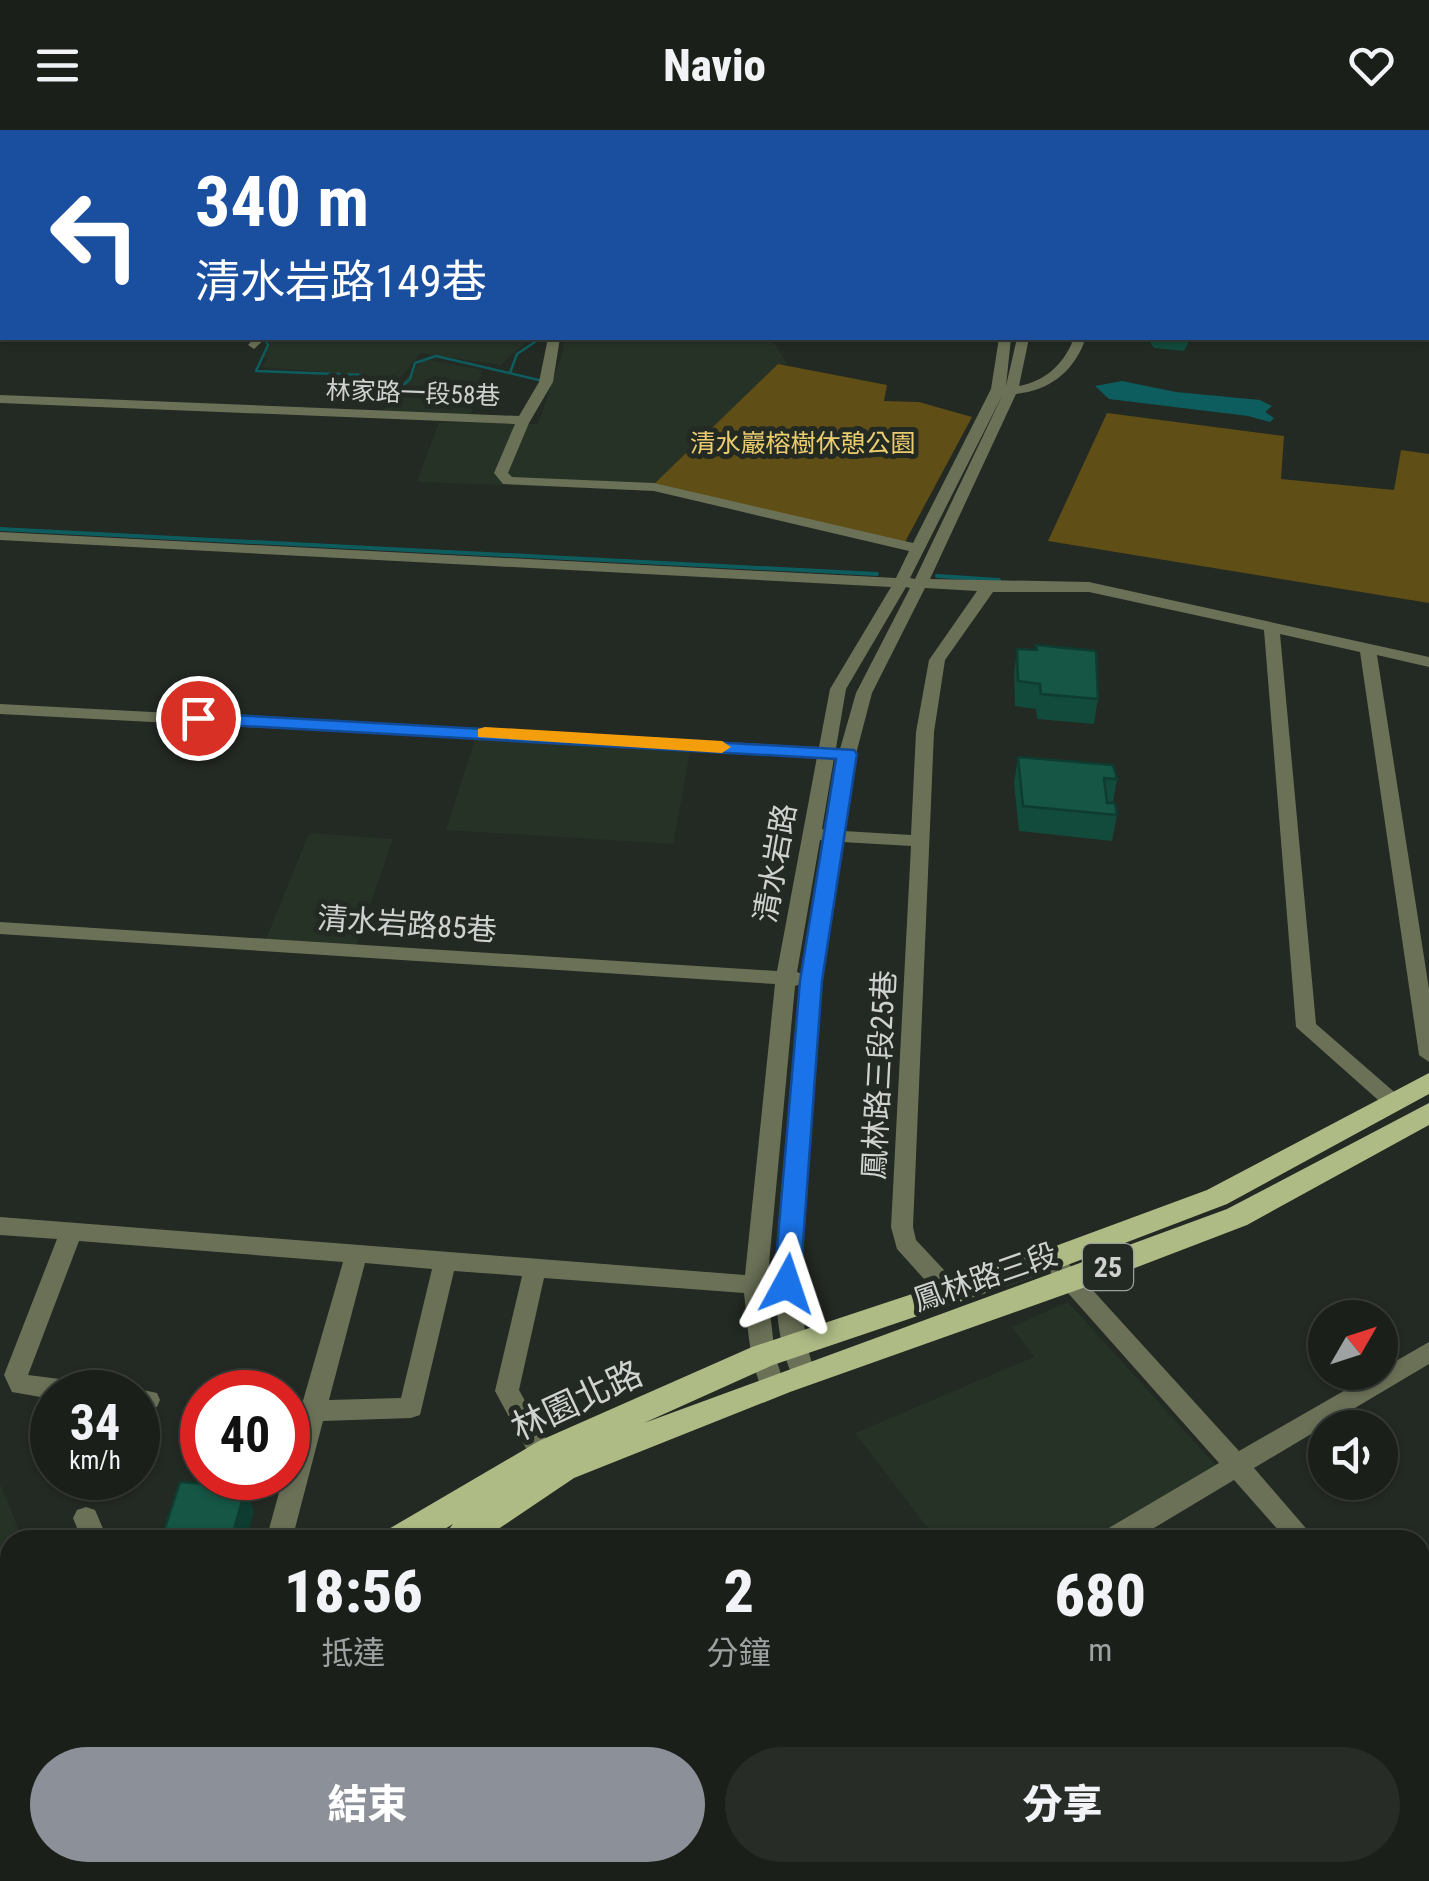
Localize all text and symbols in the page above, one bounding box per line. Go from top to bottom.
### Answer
icon: menu [30,38,85,93]
icon: heart [1344,38,1399,93]
text: Navio [663,39,766,92]
text: 340 m [195,161,369,243]
icon: left [30,170,160,300]
text: 清水岩路149巷 [195,255,487,308]
street label: 林家路一段58巷 [325,375,501,411]
park label: 清水巖榕樹休憩公園 [690,429,916,458]
pin [156,676,241,761]
icon: arrive [171,691,226,746]
street label: 清水岩路 [747,801,803,925]
street label: 清水岩路85巷 [316,900,498,948]
street label: 鳳林路三段25巷 [856,969,902,1181]
position arrow [735,1232,839,1336]
street label: 鳳林路三段 [908,1236,1062,1318]
road number: 25 [1083,1244,1133,1290]
north arrow [1308,1300,1398,1390]
map controls [1308,1300,1398,1500]
street label: 林園北路 [505,1353,649,1449]
speed limit sign: 40 [180,1370,310,1500]
text: 34 [70,1394,120,1452]
button: sound [1308,1410,1398,1500]
text: km/h [69,1446,121,1475]
text: 18:56 [284,1556,423,1627]
text: 2 [723,1556,754,1627]
text: 680 [1055,1560,1146,1631]
text: m [1088,1631,1112,1669]
text: 抵達 [321,1634,385,1672]
text: 分鐘 [707,1634,771,1672]
button: 結束 [30,1747,705,1862]
button: 分享 [725,1747,1400,1862]

